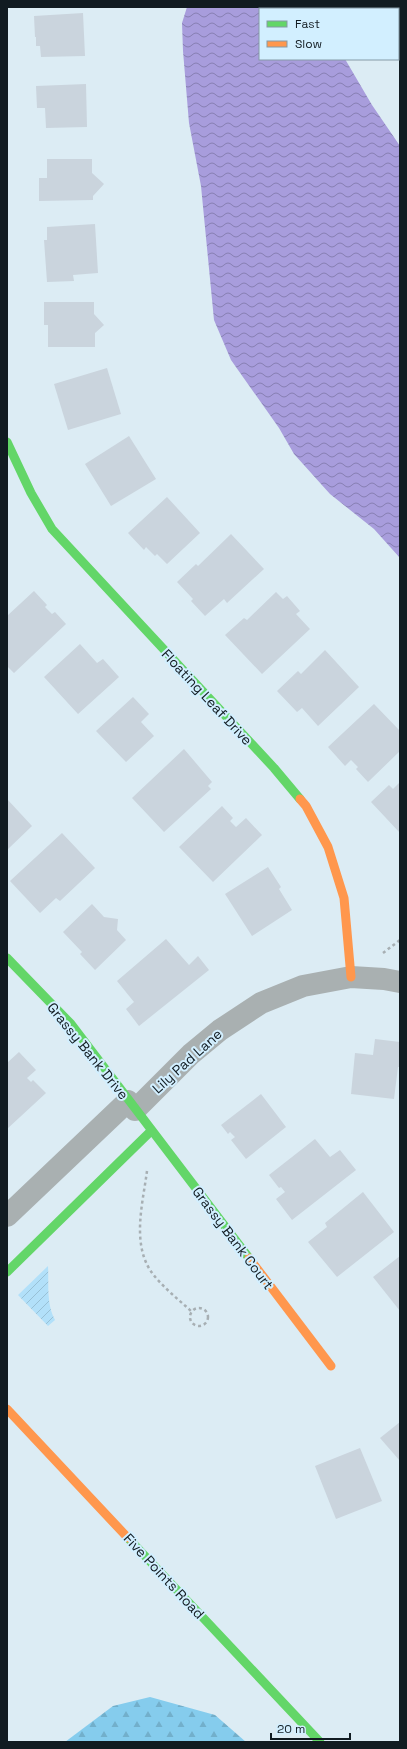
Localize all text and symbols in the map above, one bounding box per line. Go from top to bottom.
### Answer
legend [259,8,399,60]
text: Fast [295,16,320,32]
text: Slow [295,36,322,52]
street label: Floating Leaf Drive [158,645,256,749]
street label: Grassy Bank Drive [43,999,133,1103]
street label: Lily Pad Lane [148,1025,226,1097]
street label: Grassy Bank Court [188,1183,278,1293]
street label: Five Points Road [120,1529,208,1623]
scale bar [271,1715,350,1741]
text: 20 m [277,1721,305,1737]

